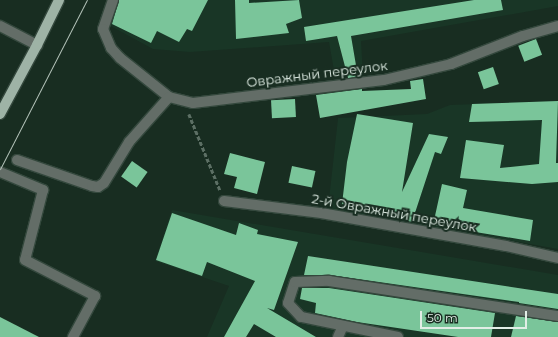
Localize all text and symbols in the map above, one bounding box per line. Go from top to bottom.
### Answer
street label: Овражный переулок [246,58,388,90]
street label: 2-й Овражный переулок [311,191,477,235]
scale bar [422,303,529,329]
text: 50 m [427,310,458,325]

